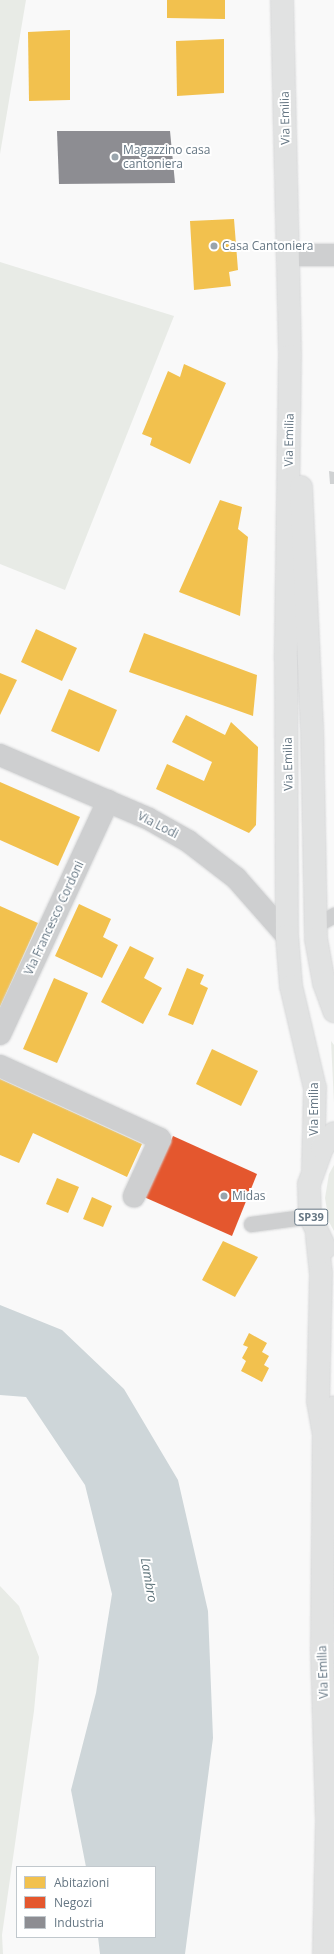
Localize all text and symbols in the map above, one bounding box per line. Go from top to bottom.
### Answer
street label: Via Emilia [277,91,293,145]
place label: Magazzino casa cantoniera [123,143,210,171]
marker: Magazzino casa cantoniera [110,152,120,162]
place label: Casa Cantoniera [222,239,314,253]
marker: Casa Cantoniera [209,241,219,251]
street label: Via Emilia [281,413,297,467]
street label: Via Emilia [280,737,296,791]
street label: Via Lodi [135,809,181,841]
street label: Via Francesco Cordoni [21,859,87,977]
street label: Via Emilia [307,1082,321,1136]
place label: Midas [232,1189,266,1203]
marker: Midas [219,1191,229,1201]
road number: SP39 [294,1208,328,1226]
water label: Lambro [137,1557,161,1603]
street label: Via Emilia [315,1645,331,1699]
legend [16,1866,156,1938]
text: Abitazioni [54,1874,109,1891]
text: Negozi [54,1894,92,1911]
text: Industria [54,1914,104,1931]

